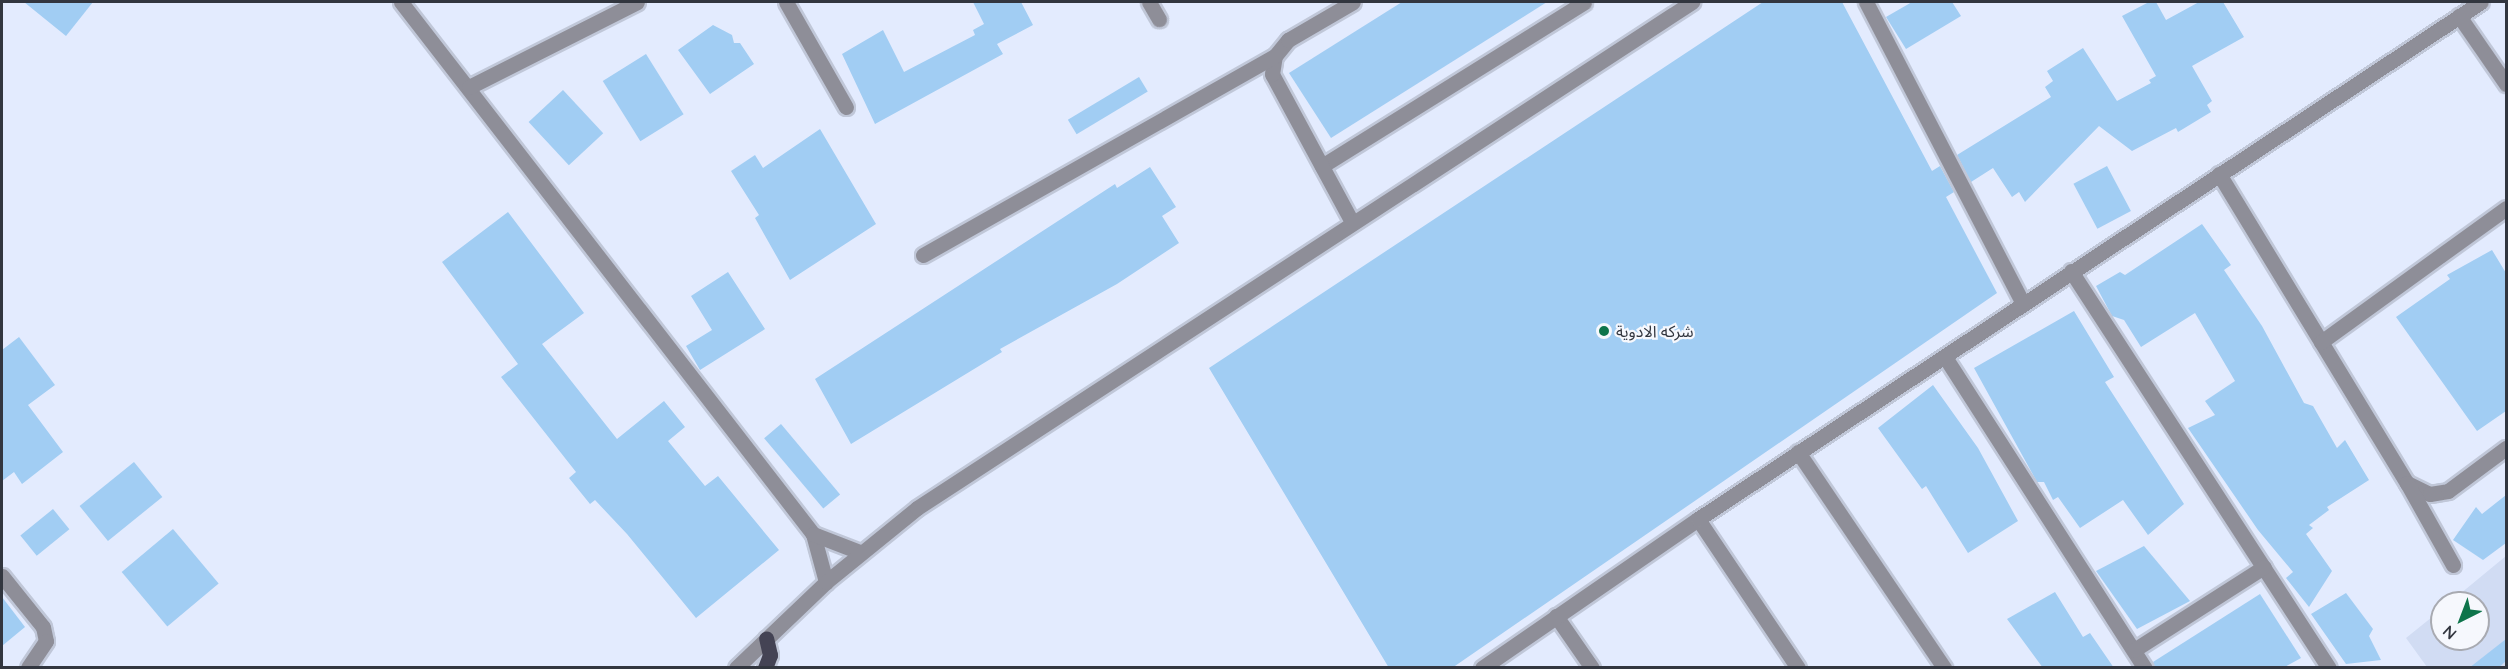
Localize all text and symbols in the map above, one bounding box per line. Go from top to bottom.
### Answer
place label: شركه الادوية [1616,321,1693,341]
marker: شركه الادوية [1597,324,1611,338]
north arrow [2430,591,2490,651]
text: N [2438,622,2460,644]

